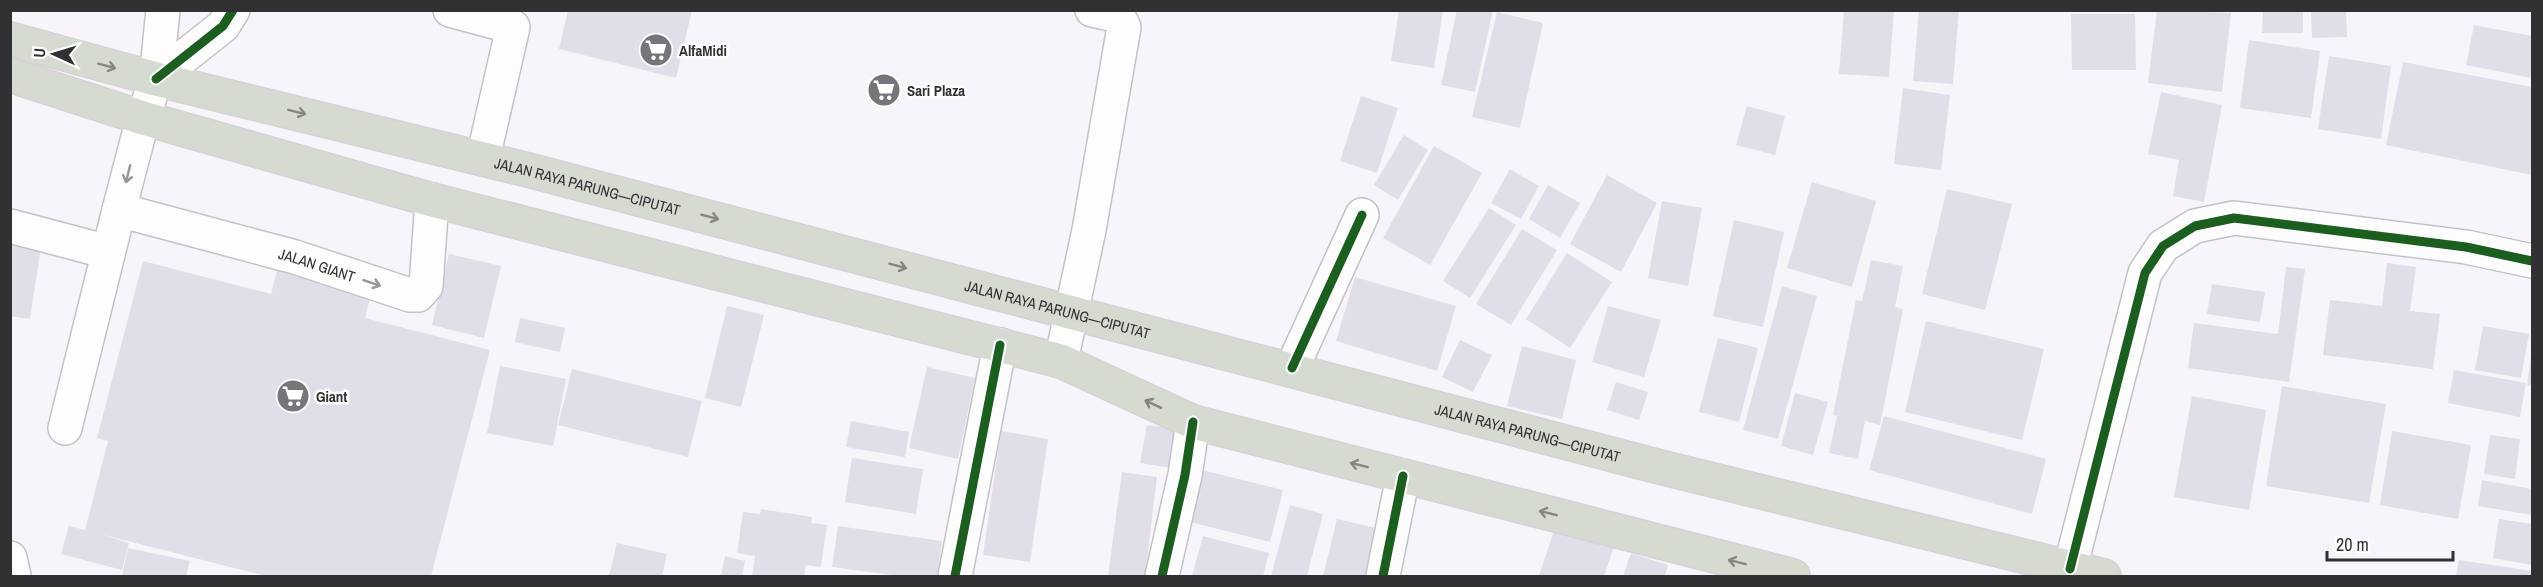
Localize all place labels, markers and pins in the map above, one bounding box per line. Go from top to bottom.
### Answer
supermarket icon: AlfaMidi [638,32,674,68]
place label: AlfaMidi [679,40,727,61]
supermarket icon: Sari Plaza [866,72,902,108]
place label: Sari Plaza [907,80,965,101]
supermarket icon: Giant [275,378,311,414]
place label: Giant [316,386,347,407]

